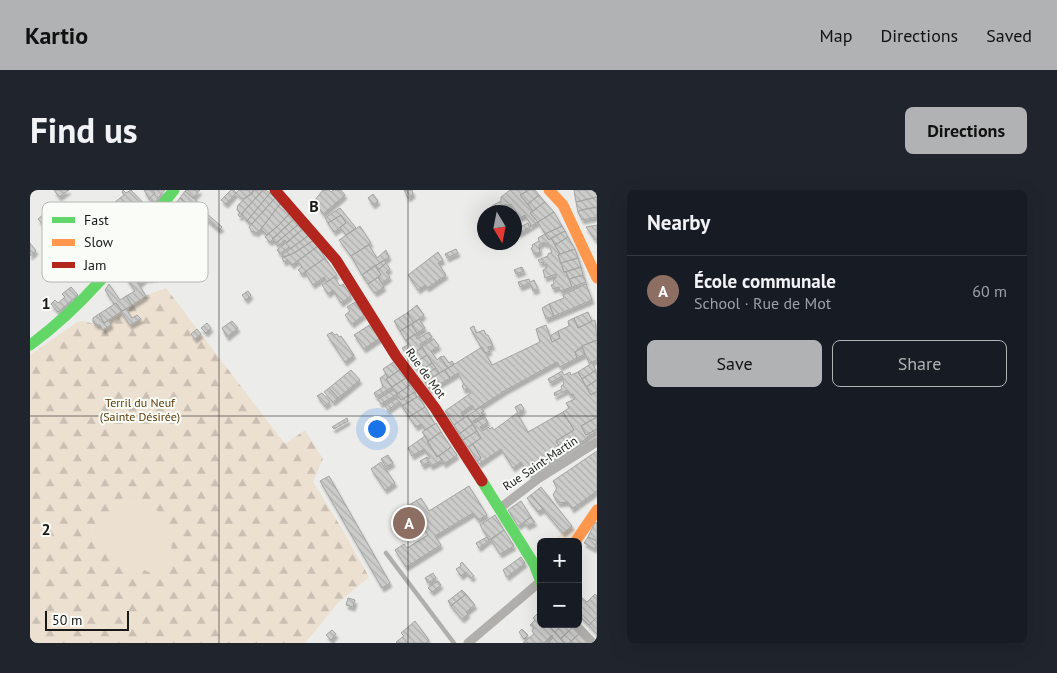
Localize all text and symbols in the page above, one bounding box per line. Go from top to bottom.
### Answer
text: Kartio [25,20,88,51]
text: Map [820,24,852,47]
text: Directions [880,24,958,47]
text: Saved [986,24,1032,47]
text: Find us [30,107,138,153]
button: Directions [905,107,1027,154]
text: B [309,196,319,216]
legend [42,202,208,282]
north arrow [477,205,522,250]
text: Nearby [647,209,710,236]
text: Fast [84,211,109,229]
text: Slow [84,233,114,251]
text: Jam [83,256,106,274]
text: École communale [694,269,836,293]
text: A [658,281,668,301]
text: 60 m [972,281,1007,301]
text: 1 [41,293,51,313]
text: School · Rue de Mot [694,293,831,313]
button: Save [647,340,822,387]
button: Share [832,340,1007,387]
street label: Rue de Mot [403,345,449,401]
park label: Terril du Neuf (Sainte Désirée) [100,395,180,424]
your location [364,416,390,442]
street label: Rue Saint-Martin [500,433,580,493]
pin: A [393,504,425,542]
text: 2 [41,519,51,539]
map controls [537,538,582,628]
button: + [537,538,582,583]
button: − [537,583,582,628]
scale bar [45,608,129,631]
text: 50 m [52,611,82,629]

